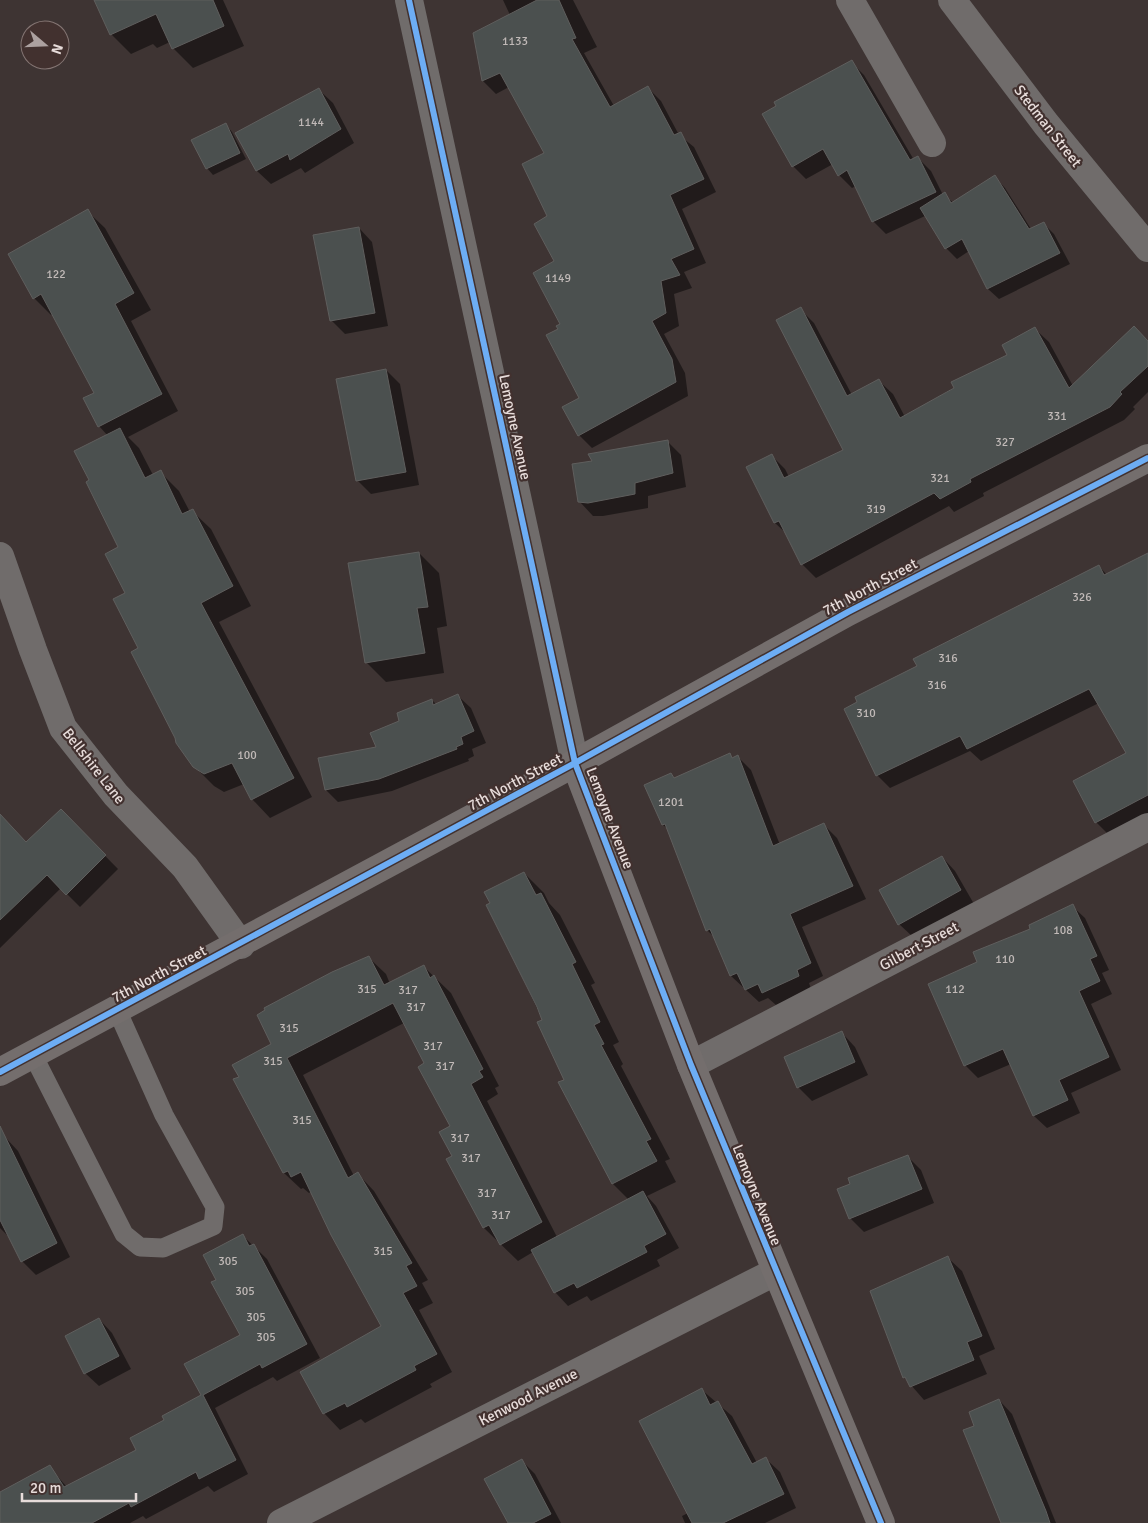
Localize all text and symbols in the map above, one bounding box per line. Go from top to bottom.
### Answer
north arrow [20,20,70,70]
house number: 1133 [502,34,528,49]
text: N [47,42,66,56]
street label: Stedman Street [1010,81,1086,171]
house number: 1144 [298,115,324,130]
house number: 122 [46,267,66,282]
house number: 1149 [545,271,571,286]
street label: Lemoyne Avenue [495,373,535,481]
house number: 331 [1047,409,1067,424]
house number: 327 [995,435,1015,450]
house number: 321 [930,471,950,486]
house number: 319 [866,502,886,517]
street label: 7th North Street [820,555,920,619]
house number: 326 [1072,590,1092,605]
house number: 316 [938,651,958,666]
house number: 316 [927,678,947,693]
house number: 310 [856,706,876,721]
street label: Bellshire Lane [59,725,129,807]
house number: 100 [237,748,257,763]
street label: 7th North Street [465,750,565,814]
street label: Lemoyne Avenue [582,765,638,871]
house number: 1201 [658,795,684,810]
street label: Gilbert Street [876,918,962,974]
house number: 108 [1053,923,1073,938]
street label: 7th North Street [109,942,209,1006]
house number: 110 [995,952,1015,967]
house number: 315 [357,982,377,997]
house number: 112 [945,982,965,997]
house number: 317 [398,983,418,998]
house number: 317 [406,1000,426,1015]
house number: 315 [279,1021,299,1036]
house number: 317 [423,1039,443,1054]
house number: 315 [263,1054,283,1069]
house number: 317 [435,1059,455,1074]
house number: 315 [292,1113,312,1128]
house number: 317 [450,1131,470,1146]
street label: Lemoyne Avenue [729,1142,785,1248]
house number: 317 [461,1151,481,1166]
house number: 317 [477,1186,497,1201]
house number: 317 [491,1208,511,1223]
house number: 315 [373,1244,393,1259]
house number: 305 [218,1254,238,1269]
house number: 305 [235,1284,255,1299]
house number: 305 [246,1310,266,1325]
house number: 305 [256,1330,276,1345]
street label: Kenwood Avenue [476,1364,580,1430]
scale bar [22,1470,136,1502]
text: 20 m [30,1479,61,1497]

